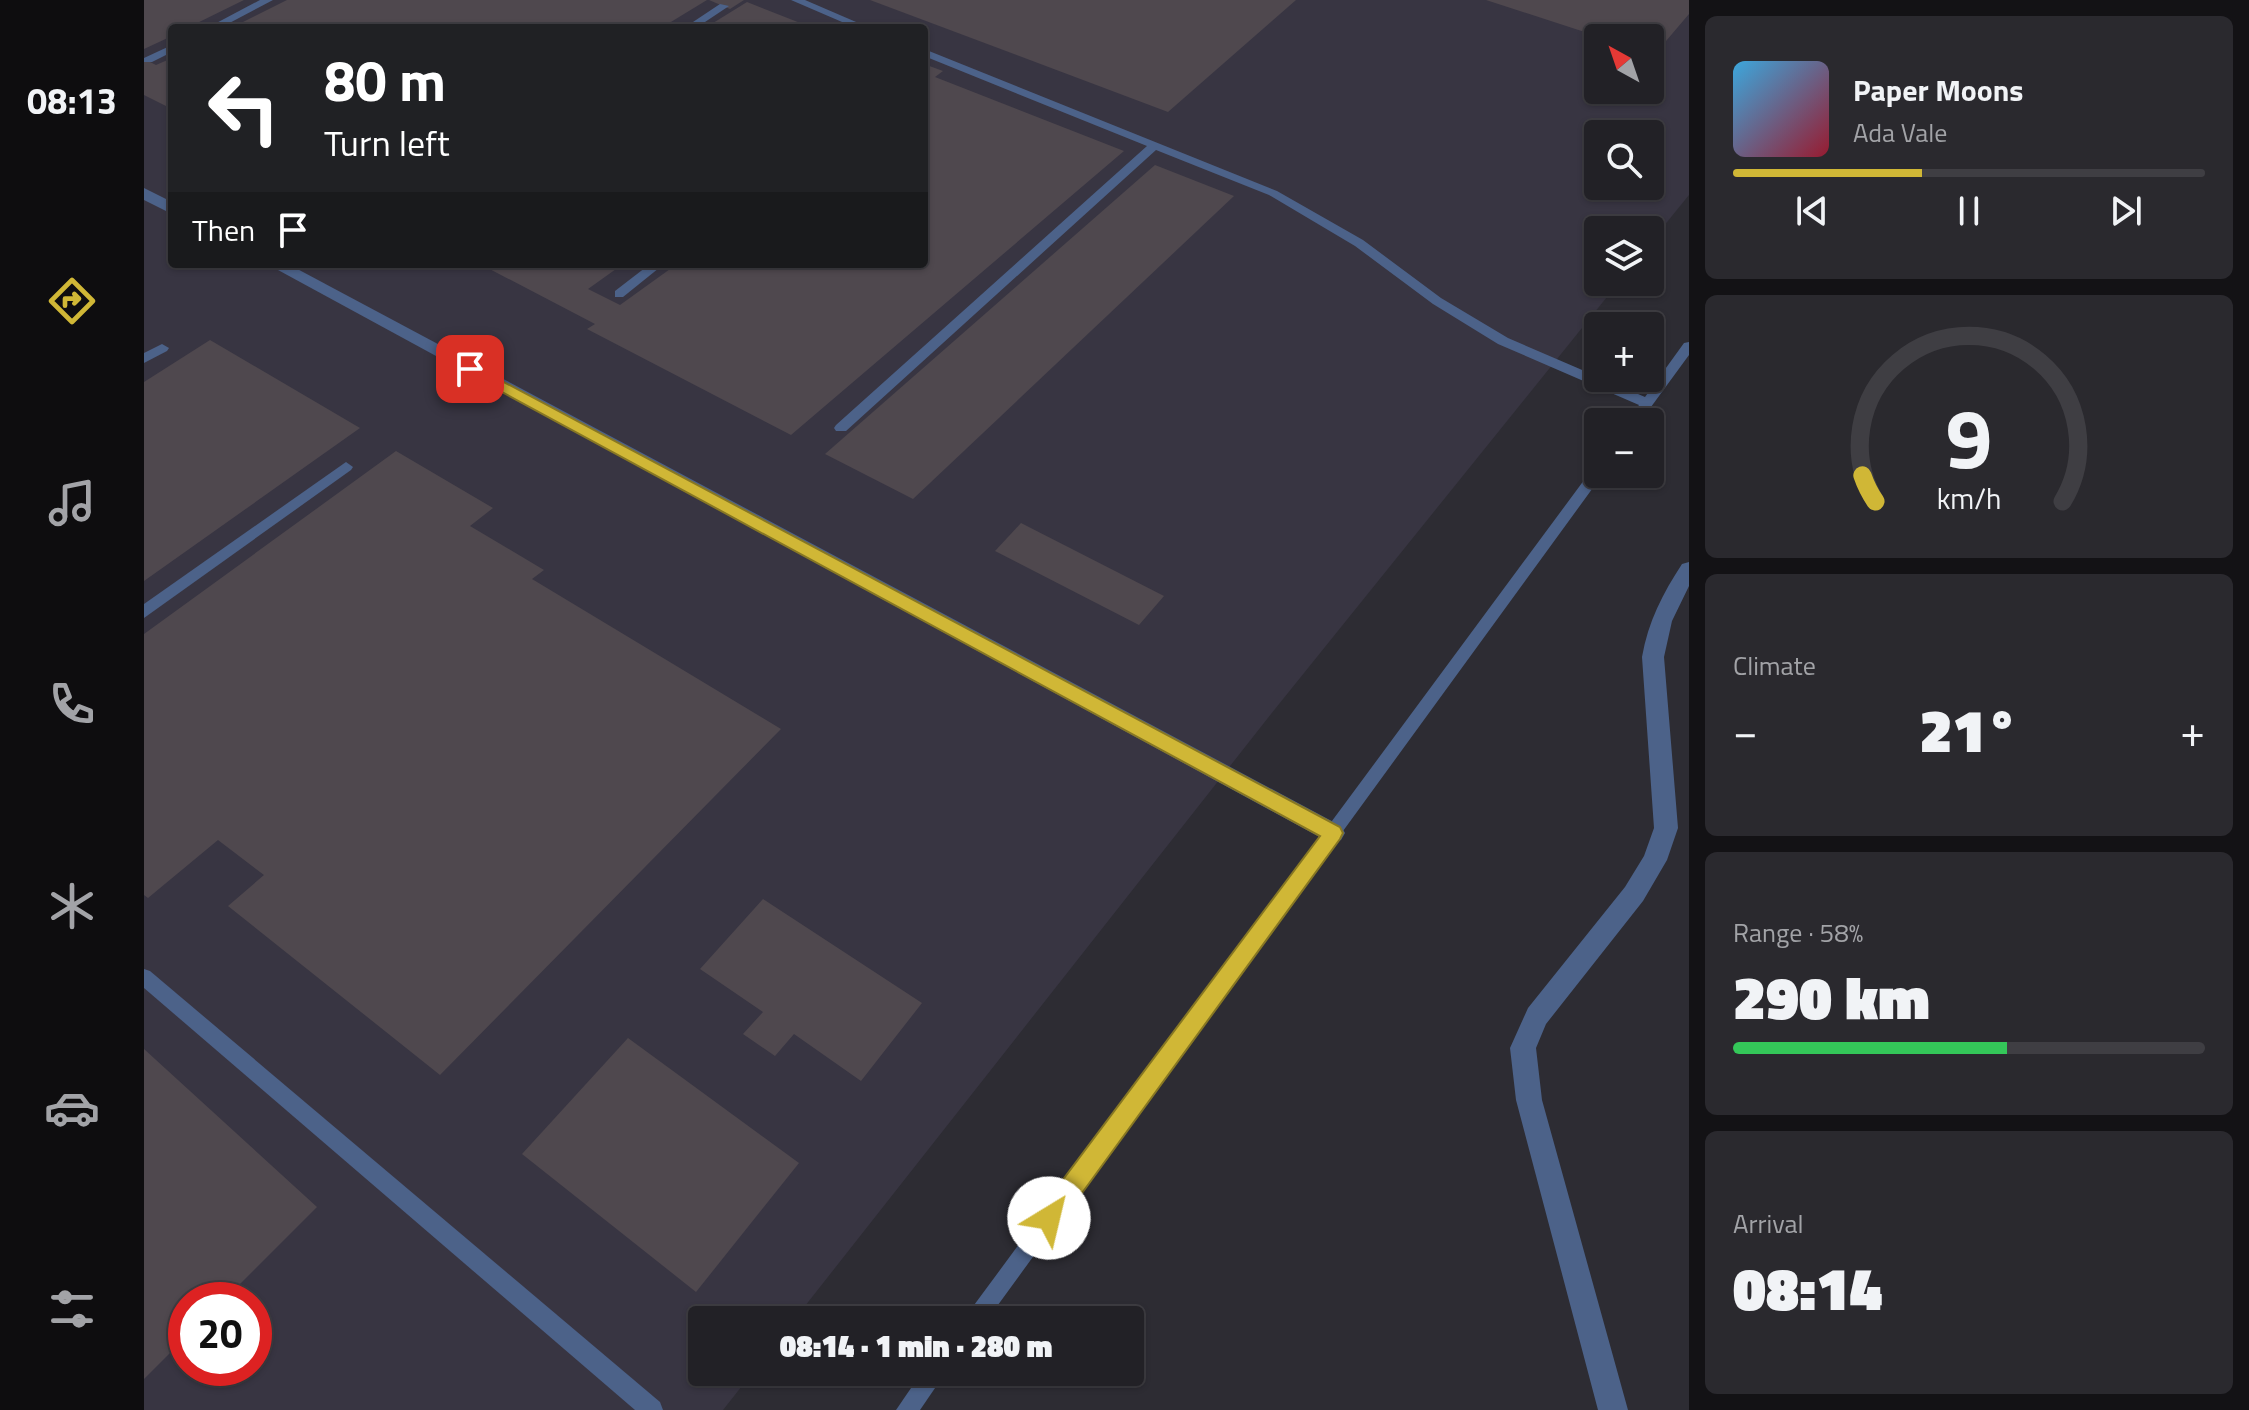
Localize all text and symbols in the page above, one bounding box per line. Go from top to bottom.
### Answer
north arrow [1584,24,1664,104]
map controls [1584,24,1664,488]
text: 80 m [324,38,446,123]
icon: left [192,56,296,160]
text: Paper Moons [1853,67,2023,113]
text: 08:13 [27,73,117,128]
text: Ada Vale [1853,113,1947,152]
text: Turn left [324,115,450,170]
button: search [1584,120,1664,200]
icon: previous [1790,189,1834,233]
icon: pause [1947,189,1991,233]
icon: next [2104,189,2148,233]
text: Then [192,207,255,253]
icon: arrive [271,208,315,252]
button: layers [1584,216,1664,296]
icon: directions [44,273,100,329]
button: + [1584,312,1664,392]
pin [436,335,504,403]
icon: arrive [448,347,492,391]
text: 9 [1946,374,1992,500]
button: − [1584,408,1664,488]
icon: music [44,475,100,531]
text: km/h [1937,477,2001,520]
text: Climate [1733,646,1816,685]
icon: phone [44,676,100,732]
text: 21° [1920,684,2019,775]
text: − [1733,697,1758,764]
text: + [2180,697,2205,764]
icon: climate [44,878,100,934]
text: Range · 58% [1733,913,1863,952]
text: 290 km [1733,951,1930,1042]
icon: car [44,1080,100,1136]
position arrow [1007,1176,1091,1260]
text: Arrival [1733,1204,1804,1243]
text: 08:14 [1733,1242,1882,1333]
icon: filters [44,1281,100,1337]
speed limit sign: 20 [168,1282,272,1386]
text: 08:14 · 1 min · 280 m [780,1323,1052,1369]

